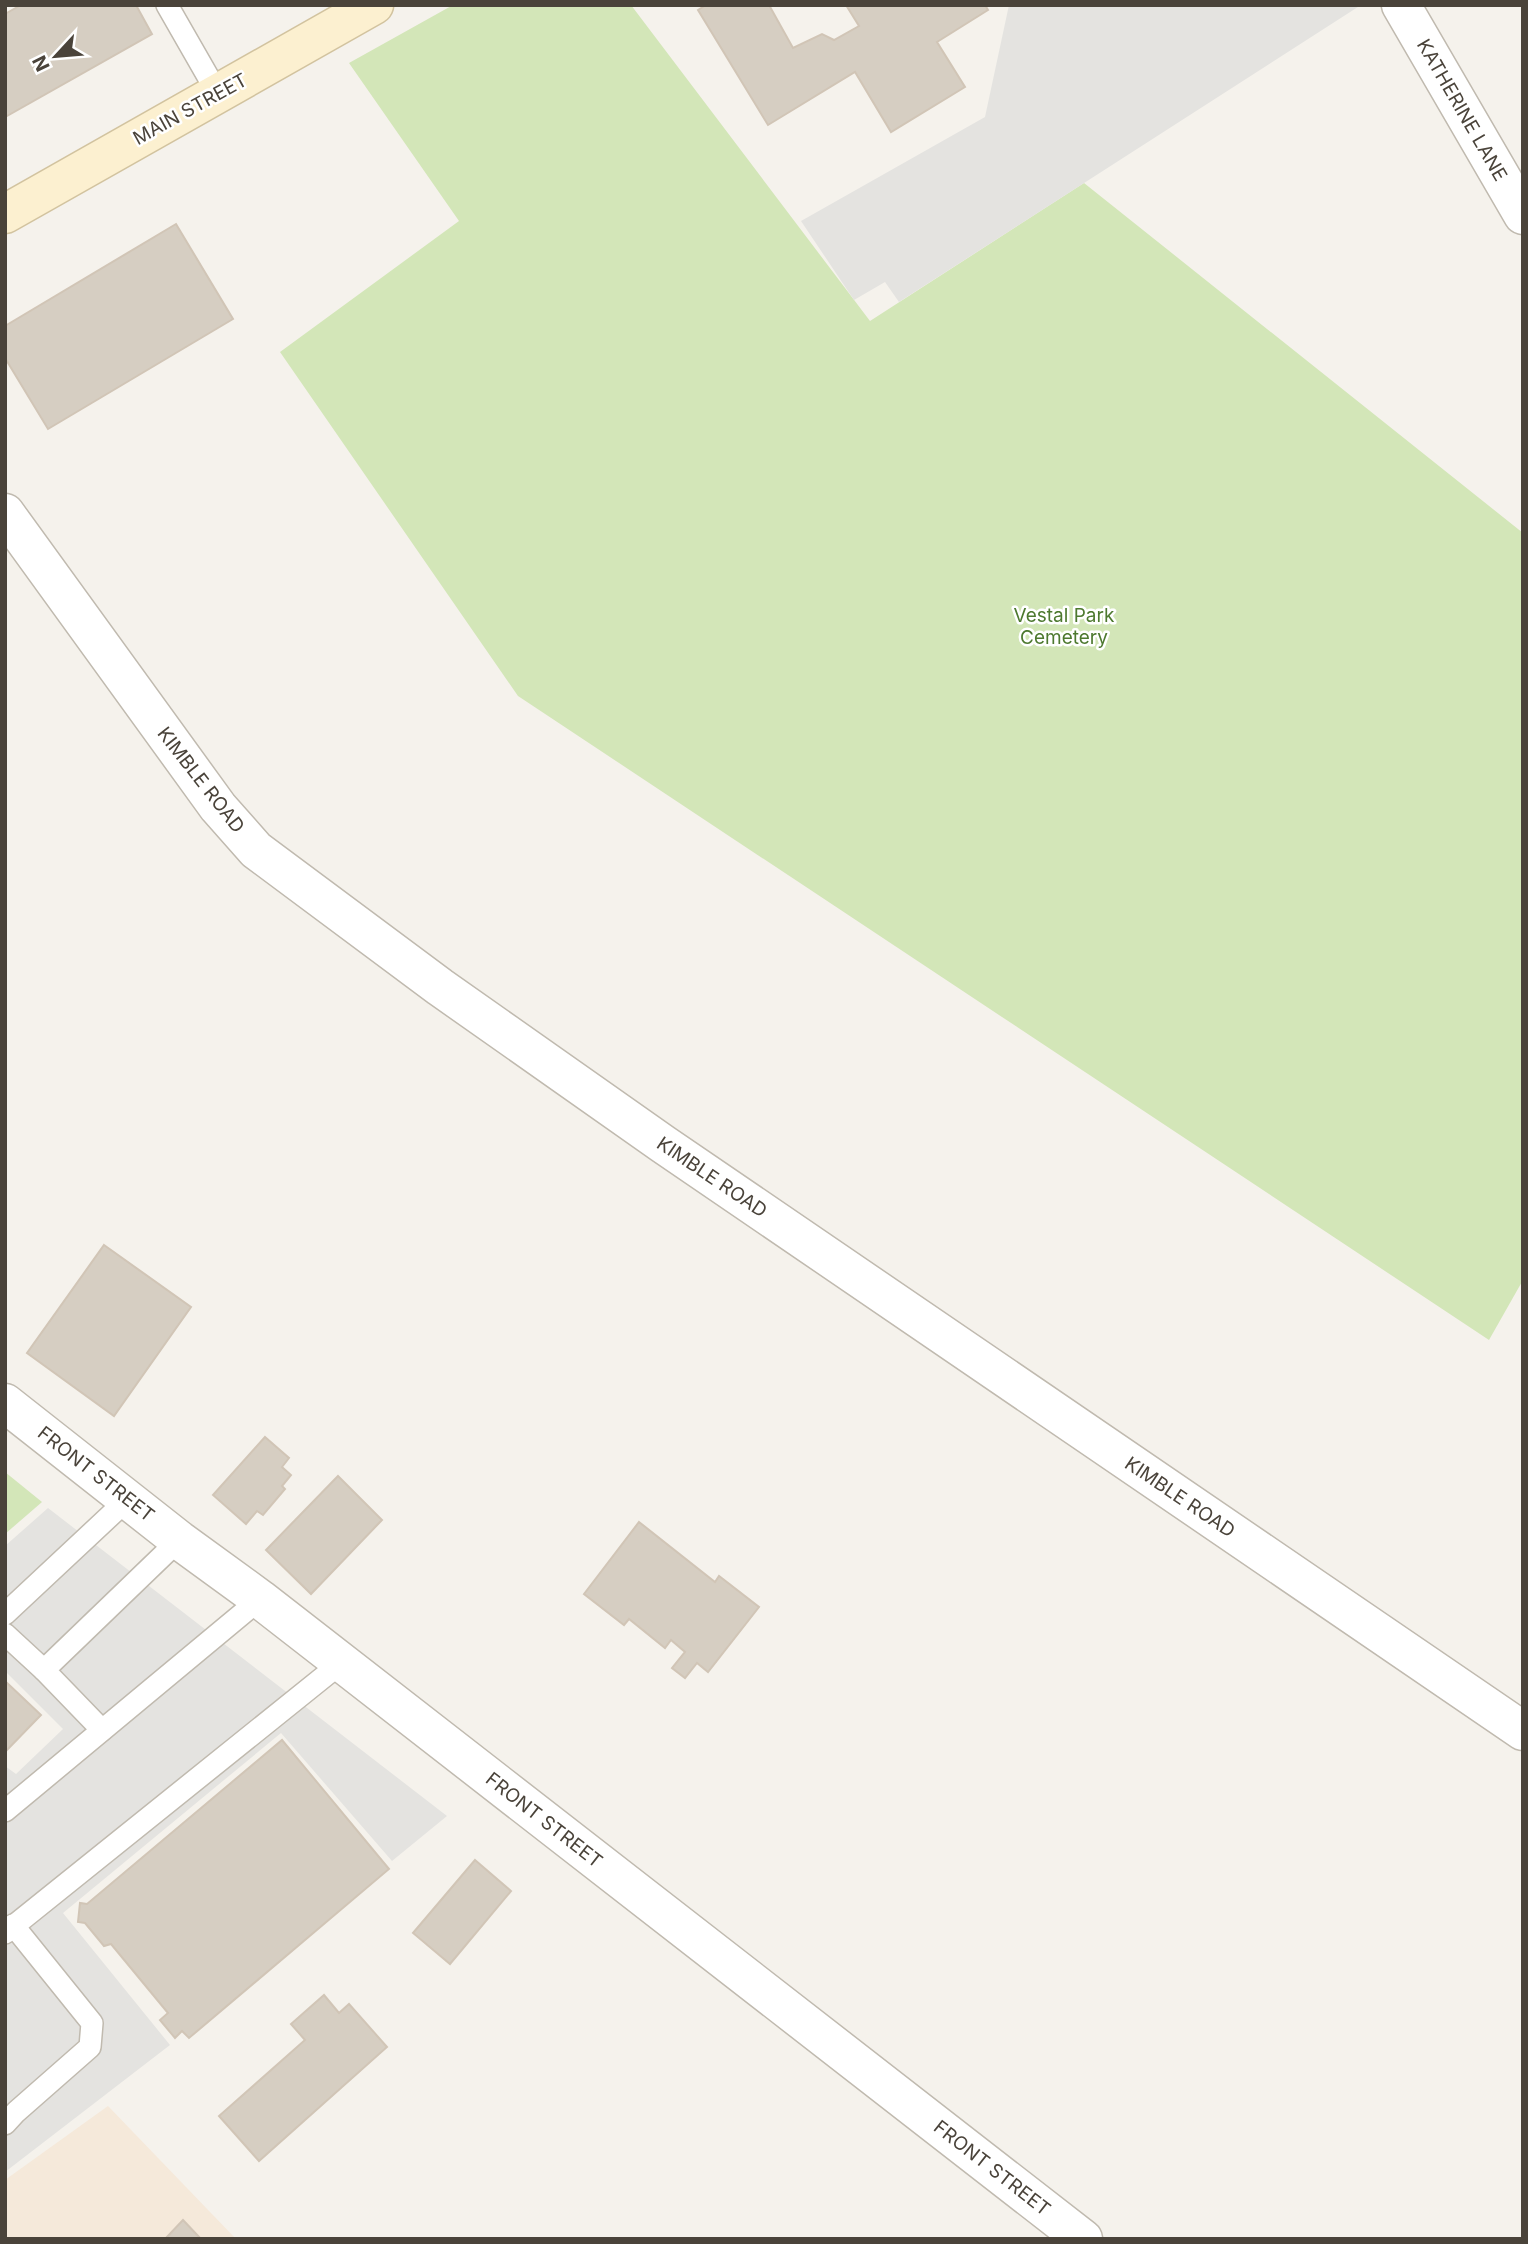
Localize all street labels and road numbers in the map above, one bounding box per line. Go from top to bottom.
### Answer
street label: KATHERINE LANE [1412,35,1512,185]
street label: MAIN STREET [129,68,251,150]
street label: KIMBLE ROAD [153,723,249,837]
street label: KIMBLE ROAD [653,1132,771,1222]
street label: FRONT STREET [33,1421,159,1527]
street label: KIMBLE ROAD [1121,1452,1239,1542]
street label: FRONT STREET [481,1767,607,1873]
street label: FRONT STREET [929,2115,1055,2221]

